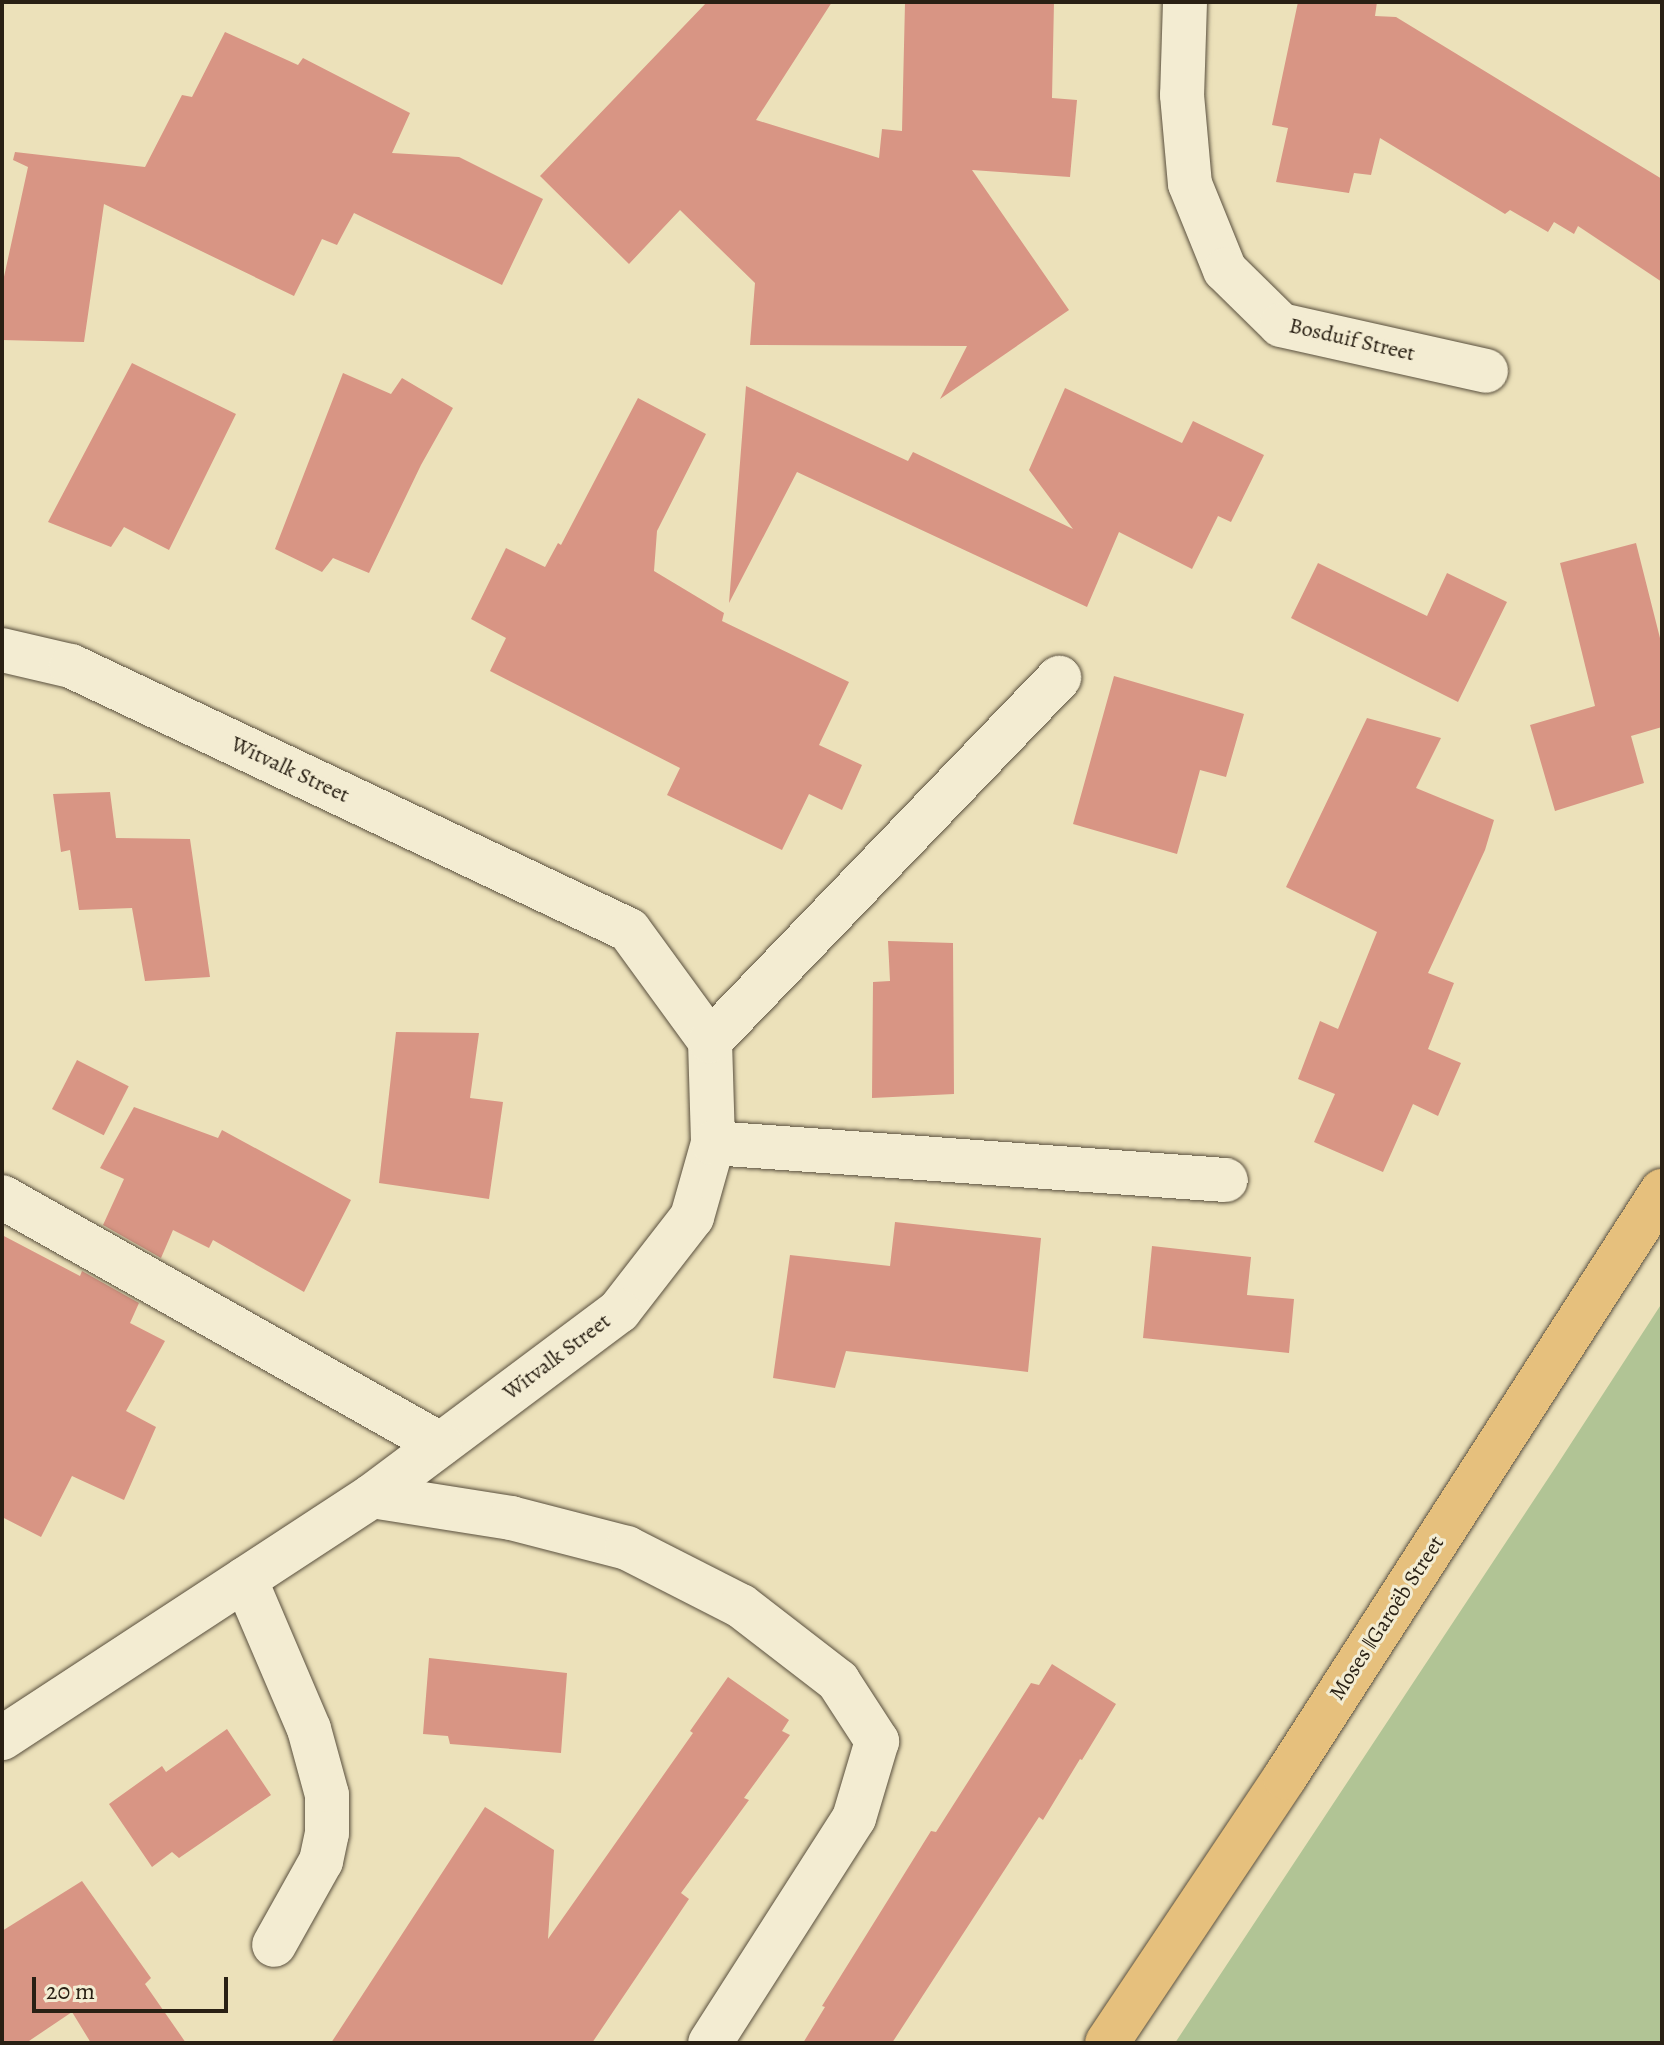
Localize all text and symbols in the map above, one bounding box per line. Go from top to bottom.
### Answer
street label: Bosduif Street [1287,313,1417,367]
street label: Witvalk Street [227,731,353,809]
street label: Witvalk Street [498,1308,616,1406]
street label: Moses ǁGaroëb Street [1324,1531,1450,1705]
scale bar [36,1961,232,2011]
text: 20 m [46,1975,95,2007]

